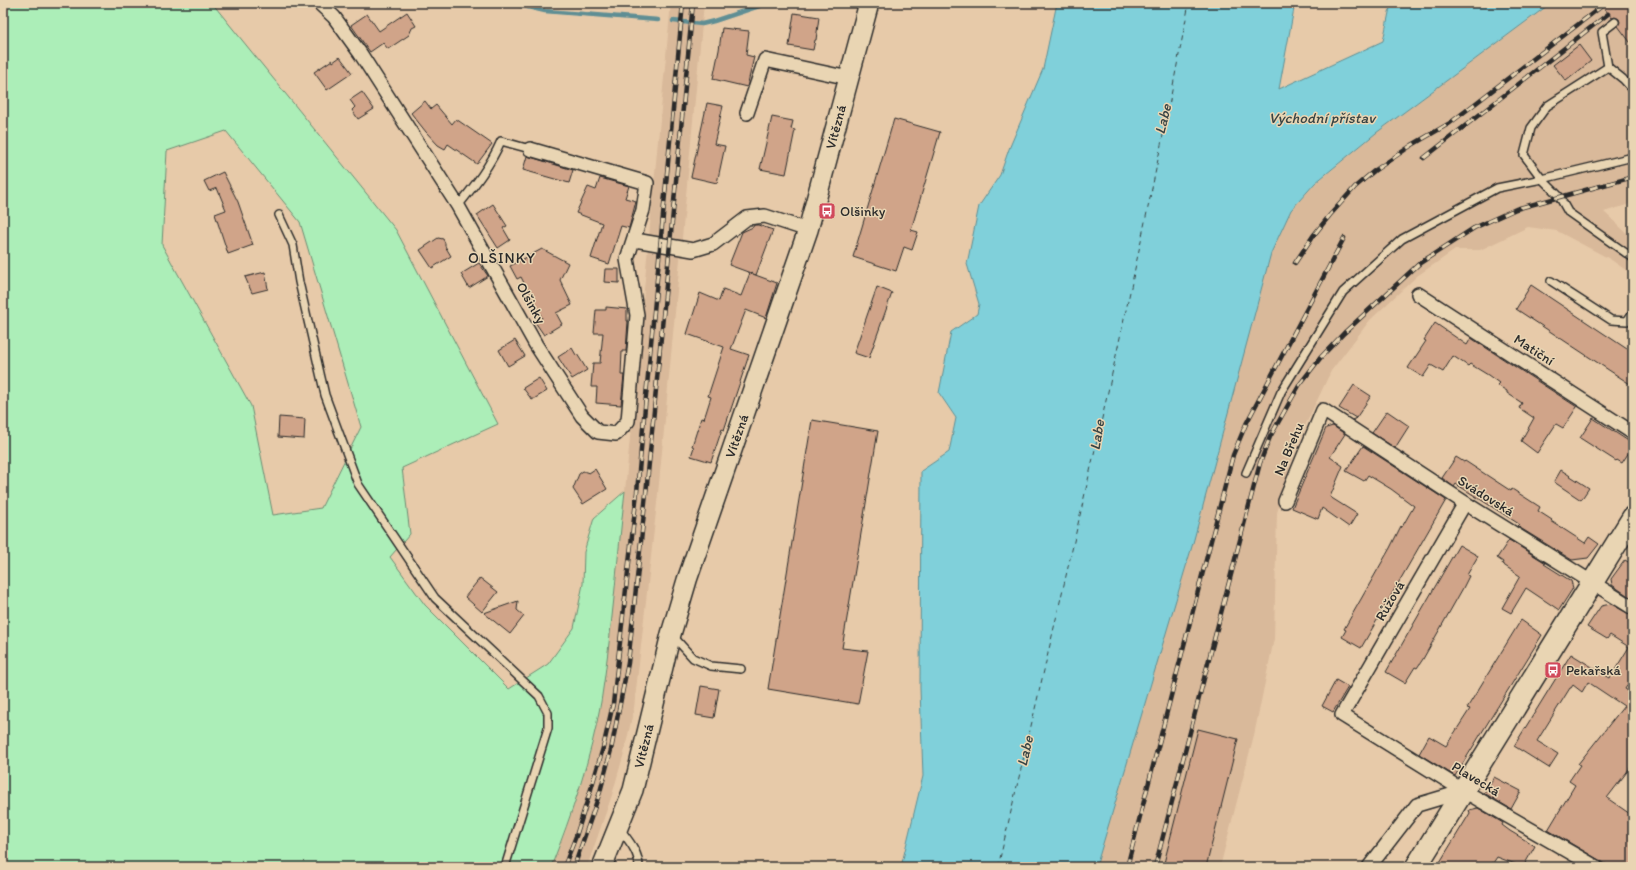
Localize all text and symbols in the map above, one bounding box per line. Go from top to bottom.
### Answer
water label: Labe [1151,101,1176,136]
street label: Vítězná [822,102,850,151]
water label: Východní přístav [1269,109,1377,127]
bus stop icon: Olšinky [817,201,837,221]
place label: Olšinky [840,203,886,220]
district label: OLŠINKY [468,249,536,267]
street label: Olšinky [513,279,550,327]
street label: Matiční [1511,331,1558,370]
street label: Vítězná [722,411,753,460]
water label: Labe [1086,418,1108,451]
street label: Na Břehu [1270,420,1308,478]
street label: Svádovská [1455,472,1518,520]
street label: Růžová [1372,577,1409,624]
bus stop icon: Pekařská [1543,660,1563,680]
place label: Pekařská [1566,662,1621,679]
street label: Vítězná [630,721,658,770]
water label: Labe [1013,733,1037,768]
street label: Plavecká [1449,758,1504,800]

